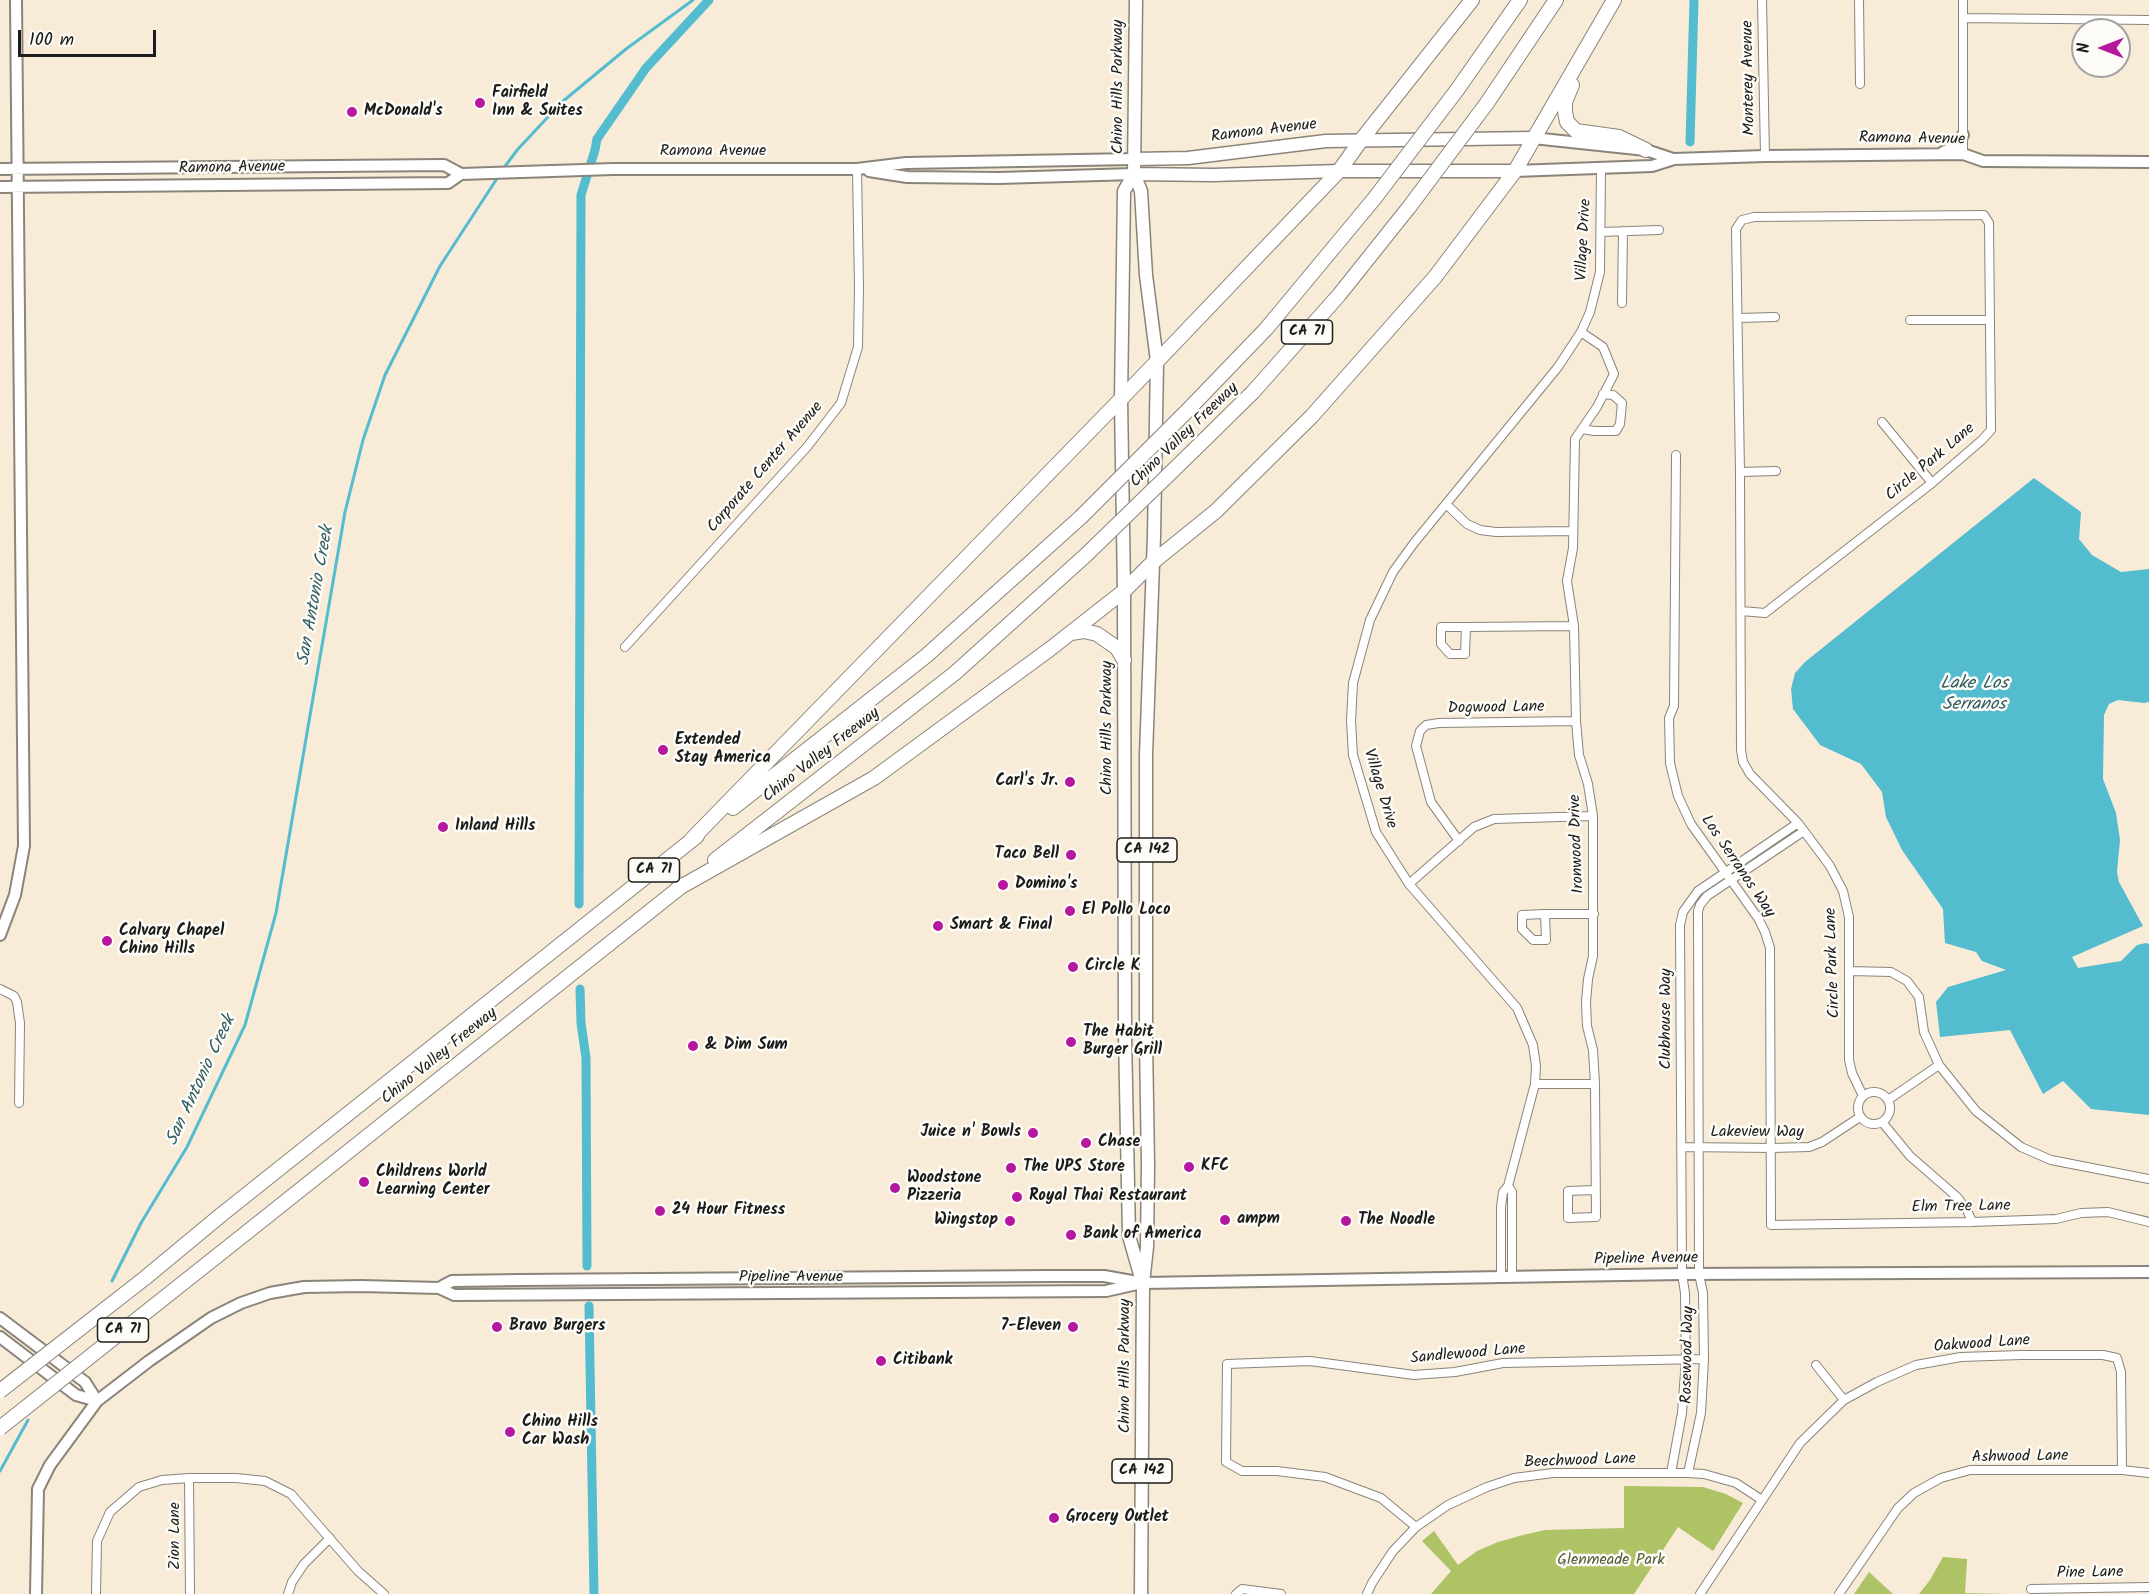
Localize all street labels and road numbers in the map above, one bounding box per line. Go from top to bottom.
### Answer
street label: Chino Hills Parkway [1109,20,1129,154]
street label: Monterey Avenue [1739,20,1761,136]
street label: Ramona Avenue [1210,116,1318,148]
street label: Ramona Avenue [1859,129,1965,151]
street label: Ramona Avenue [660,142,766,162]
street label: Ramona Avenue [179,158,285,180]
street label: Village Drive [1573,198,1597,282]
road number: CA 71 [1282,320,1332,344]
street label: Chino Valley Freeway [1127,379,1243,493]
street label: Corporate Center Avenue [704,399,828,537]
street label: Circle Park Lane [1882,420,1980,506]
street label: Chino Hills Parkway [1098,661,1118,795]
street label: Dogwood Lane [1447,699,1545,719]
street label: Chino Valley Freeway [760,704,884,808]
street label: Village Drive [1358,747,1400,831]
street label: Ironwood Drive [1567,794,1589,894]
street label: Los Serranos Way [1696,812,1778,922]
road number: CA 142 [1117,838,1177,862]
road number: CA 71 [628,858,680,882]
street label: Circle Park Lane [1822,907,1846,1019]
street label: Clubhouse Way [1657,968,1677,1070]
street label: Chino Valley Freeway [378,1005,502,1109]
street label: Lakeview Way [1710,1123,1804,1143]
street label: Elm Tree Lane [1911,1198,2011,1218]
street label: Pipeline Avenue [1594,1249,1698,1271]
street label: Pipeline Avenue [739,1268,843,1288]
street label: Chino Hills Parkway [1116,1299,1136,1433]
street label: Rosewood Way [1679,1306,1699,1404]
road number: CA 71 [98,1318,148,1342]
street label: Oakwood Lane [1933,1332,2031,1358]
street label: Sandlewood Lane [1410,1340,1526,1370]
street label: Ashwood Lane [1971,1448,2069,1468]
street label: Beechwood Lane [1524,1450,1636,1474]
road number: CA 142 [1112,1459,1172,1483]
street label: Zion Lane [166,1502,186,1570]
street label: Pine Lane [2057,1564,2123,1584]

